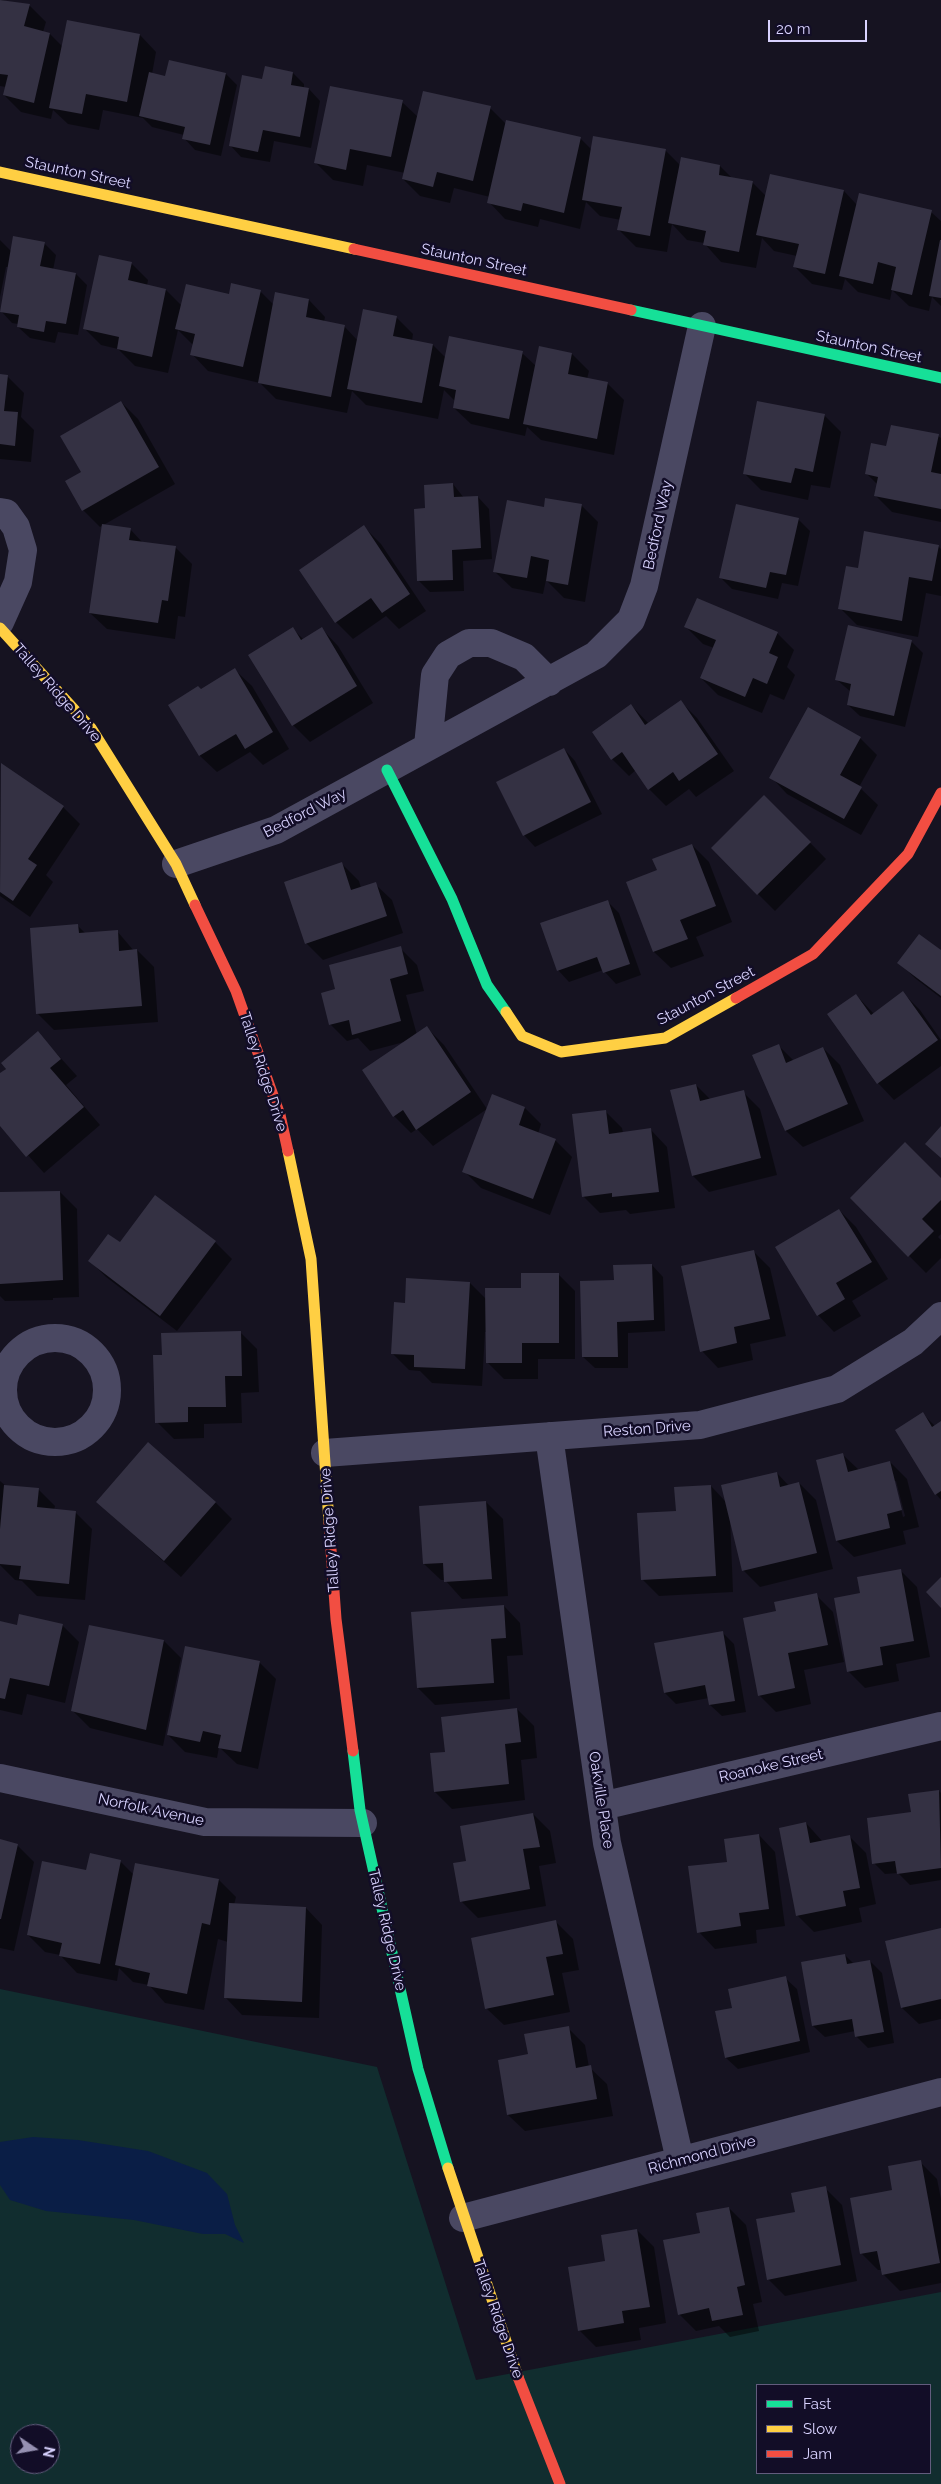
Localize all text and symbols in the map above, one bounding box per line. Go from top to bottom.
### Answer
scale bar [771,10,870,42]
text: 20 m [776,20,811,38]
street label: Staunton Street [23,153,133,193]
street label: Staunton Street [419,240,529,280]
street label: Staunton Street [814,327,924,367]
street label: Bedford Way [640,479,676,571]
street label: Talley Ridge Drive [9,640,105,746]
street label: Bedford Way [260,784,350,842]
street label: Staunton Street [654,963,758,1029]
street label: Talley Ridge Drive [235,1010,291,1134]
street label: Reston Drive [603,1417,691,1441]
street label: Talley Ridge Drive [317,1467,343,1593]
street label: Roanoke Street [717,1745,825,1787]
street label: Oakville Place [584,1750,618,1850]
street label: Norfolk Avenue [96,1790,206,1830]
street label: Talley Ridge Drive [364,1867,410,1993]
street label: Richmond Drive [646,2132,758,2178]
street label: Talley Ridge Drive [469,2257,527,2381]
legend [756,2384,931,2474]
text: Fast [803,2395,831,2413]
text: Slow [803,2420,837,2438]
north arrow [10,2424,60,2474]
text: N [40,2445,58,2459]
text: Jam [803,2445,832,2463]

